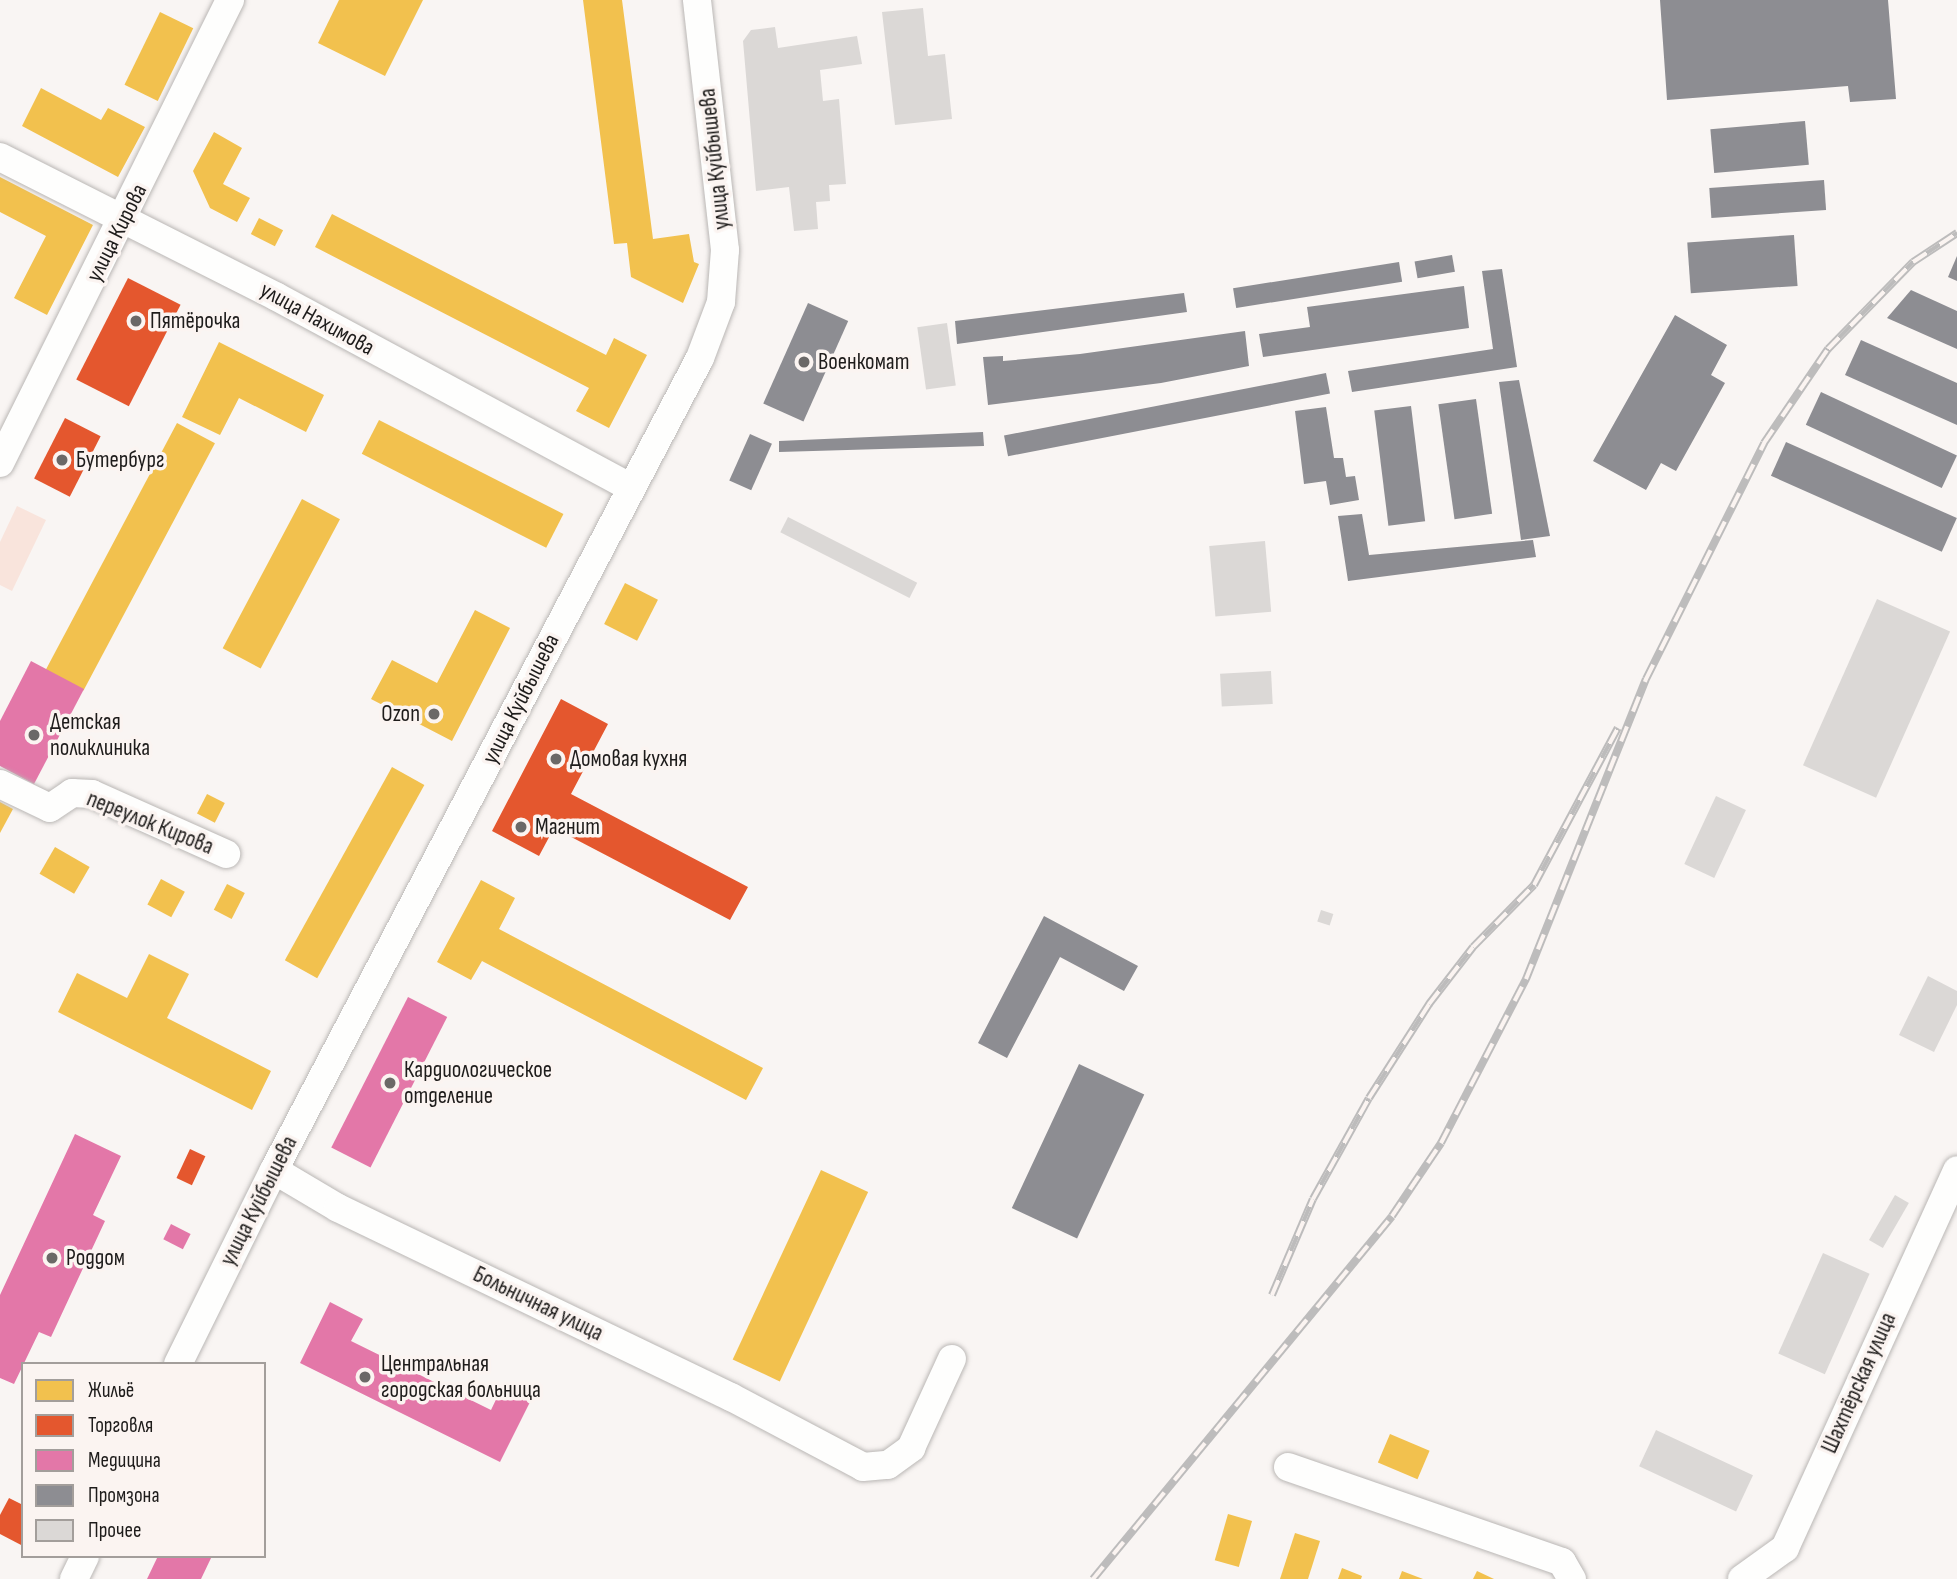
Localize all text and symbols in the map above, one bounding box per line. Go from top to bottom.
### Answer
street label: улица Куйбышева [694,87,736,231]
street label: улица Кирова [81,180,153,286]
street label: улица Нахимова [255,276,379,362]
place label: Пятёрочка [150,307,240,335]
marker: Пятёрочка [128,313,144,329]
place label: Военкомат [818,348,909,376]
marker: Военкомат [796,354,812,370]
place label: Бутербург [76,446,164,474]
marker: Бутербург [54,452,70,468]
street label: улица Куйбышева [476,630,566,768]
place label: Ozon [381,700,420,728]
marker: Ozon [426,706,442,722]
place label: Детская поликлиника [50,708,150,762]
marker: Детская поликлиника [24,725,44,745]
place label: Домовая кухня [570,745,687,773]
marker: Домовая кухня [548,751,564,767]
street label: переулок Кирова [83,785,217,861]
place label: Магнит [535,813,600,841]
marker: Магнит [513,819,529,835]
place label: Кардиологическое отделение [404,1056,552,1110]
marker: Кардиологическое отделение [382,1075,398,1091]
street label: улица Куйбышева [214,1132,304,1270]
place label: Роддом [66,1244,125,1272]
marker: Роддом [44,1250,60,1266]
street label: Больничная улица [469,1261,607,1347]
street label: Шахтёрская улица [1816,1308,1902,1458]
place label: Центральная городская больница [381,1350,541,1404]
legend [21,1362,266,1558]
marker: Центральная городская больница [355,1367,375,1387]
text: Жильё [88,1378,134,1403]
text: Торговля [88,1413,153,1438]
text: Медицина [88,1448,161,1473]
text: Промзона [88,1483,159,1508]
text: Прочее [88,1518,141,1543]

